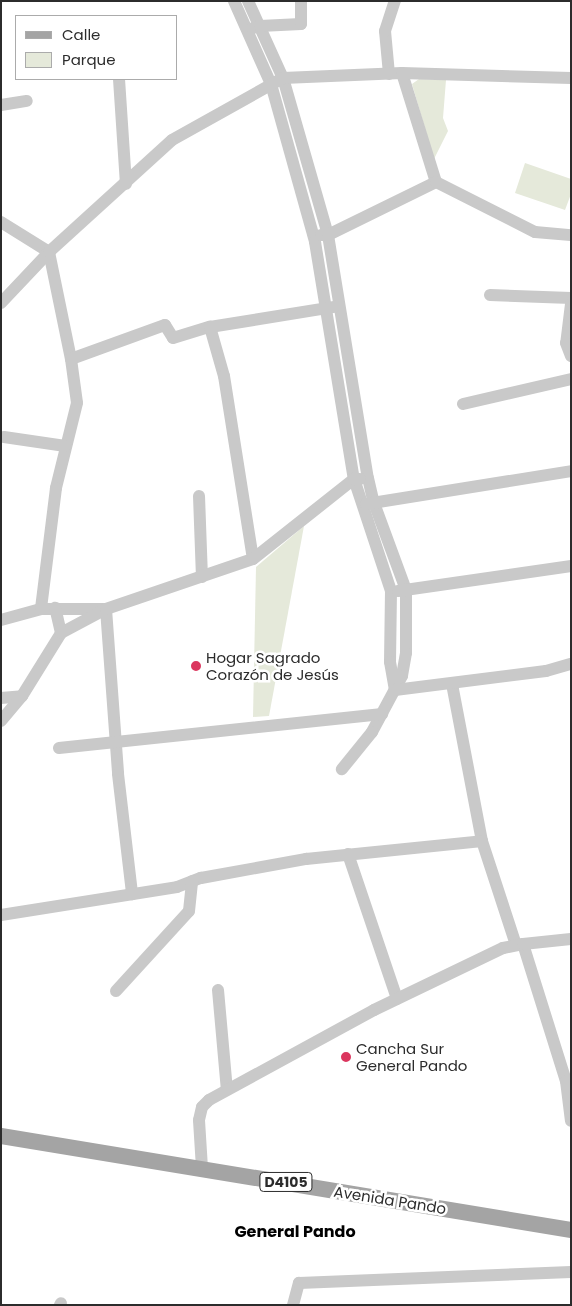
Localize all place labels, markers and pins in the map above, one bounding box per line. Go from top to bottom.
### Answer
place label: Hogar Sagrado Corazón de Jesús [206,648,339,683]
marker: Hogar Sagrado Corazón de Jesús [190,660,202,672]
place label: Cancha Sur General Pando [356,1039,467,1074]
marker: Cancha Sur General Pando [340,1051,352,1063]

